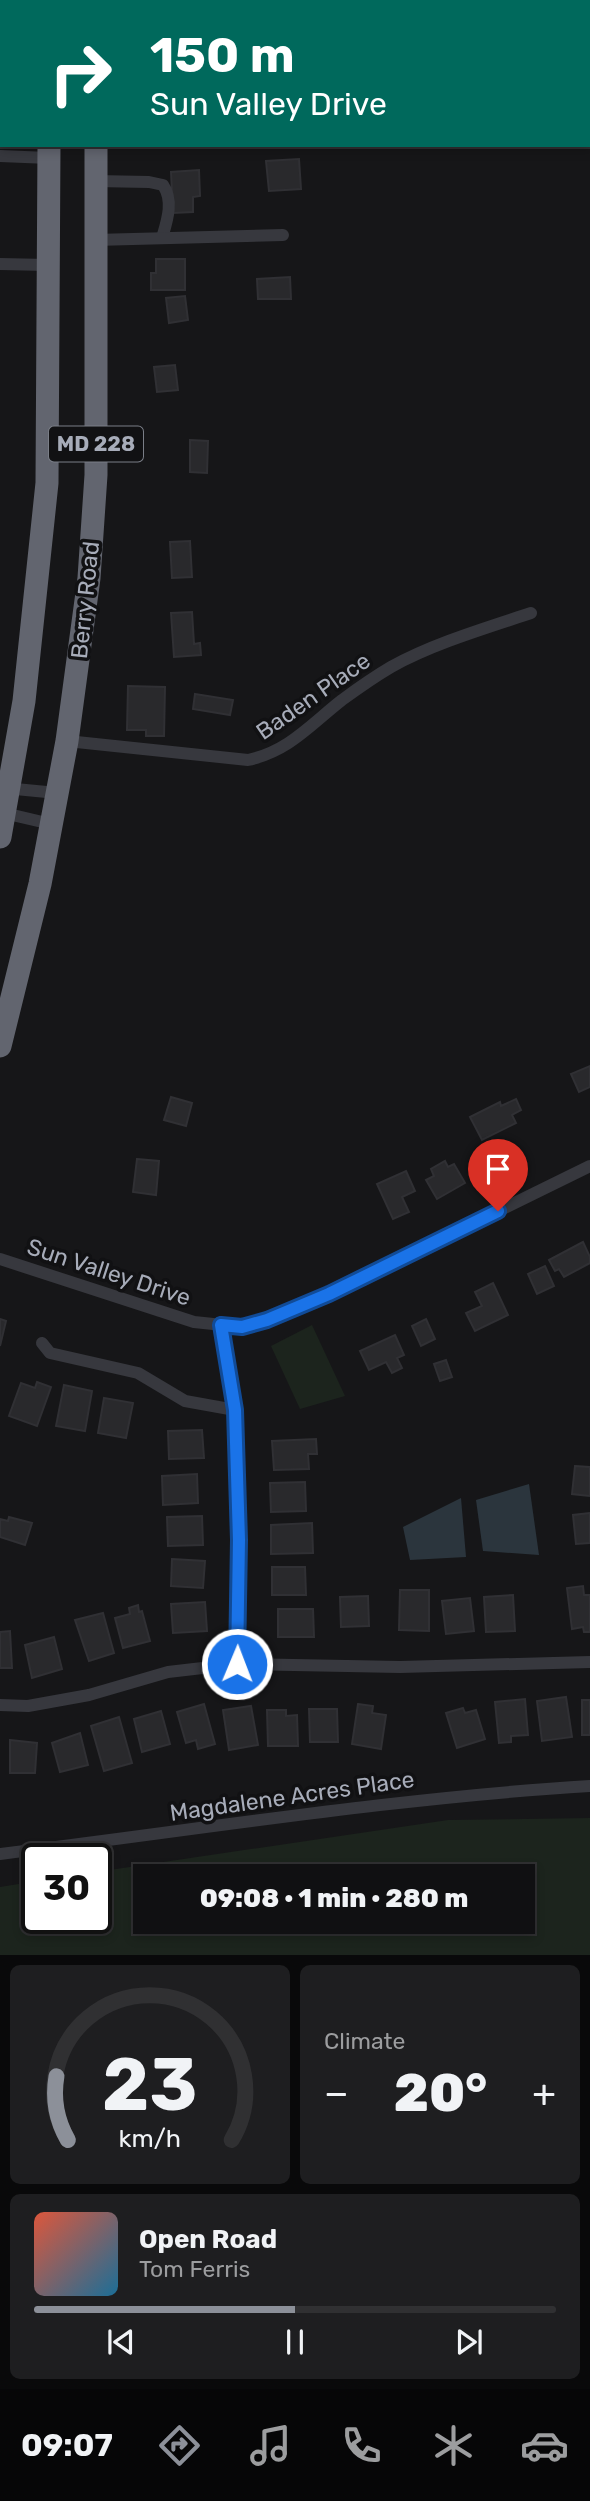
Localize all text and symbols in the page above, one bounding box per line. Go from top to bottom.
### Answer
text: 150 m [150,26,295,84]
icon: right [35,28,126,119]
text: Sun Valley Drive [150,85,387,123]
road number: MD 228 [49,426,143,462]
street label: Berry Road [65,540,105,660]
street label: Baden Place [251,646,375,746]
pin [468,1139,528,1211]
icon: arrive [479,1150,517,1188]
street label: Sun Valley Drive [24,1232,194,1312]
position arrow [200,1627,274,1701]
street label: Magdalene Acres Place [168,1765,416,1827]
speed limit sign: 30 [21,1843,112,1934]
text: 09:08 · 1 min · 280 m [200,1883,468,1914]
text: Climate [324,2027,405,2055]
text: 23 [102,2043,198,2129]
text: 20° [394,2062,487,2124]
text: − [324,2070,349,2116]
text: + [532,2070,556,2116]
text: km/h [119,2124,181,2153]
text: Open Road [139,2224,277,2255]
text: Tom Ferris [139,2255,250,2283]
icon: previous [102,2323,140,2361]
icon: pause [276,2323,314,2361]
icon: next [450,2323,488,2361]
icon: directions [155,2421,204,2470]
icon: music [246,2421,295,2470]
icon: phone [337,2421,386,2470]
icon: climate [429,2421,478,2470]
icon: car [520,2421,569,2470]
text: 09:07 [21,2426,113,2464]

